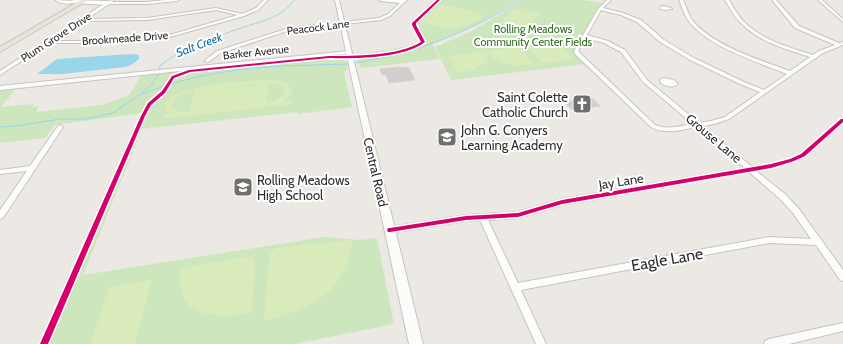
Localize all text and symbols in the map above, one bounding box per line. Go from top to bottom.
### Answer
street label: Plum Grove Drive [18,9,94,65]
street label: Peacock Lane [286,16,350,38]
park label: Rolling Meadows Community Center Fields [474,22,593,49]
street label: Brookmeade Drive [81,28,169,48]
water label: Salt Creek [174,29,225,60]
street label: Barker Avenue [222,42,290,62]
place label: Saint Colette Catholic Church [482,89,568,120]
church icon: Saint Colette Catholic Church [571,93,593,115]
street label: Grouse Lane [683,110,746,166]
place label: John G. Conyers Learning Academy [460,122,563,153]
school or university icon: John G. Conyers Learning Academy [436,126,458,148]
street label: Central Road [360,136,392,208]
street label: Jay Lane [596,170,645,193]
place label: Rolling Meadows High School [257,172,350,203]
school or university icon: Rolling Meadows High School [232,176,254,198]
street label: Eagle Lane [630,244,705,275]

